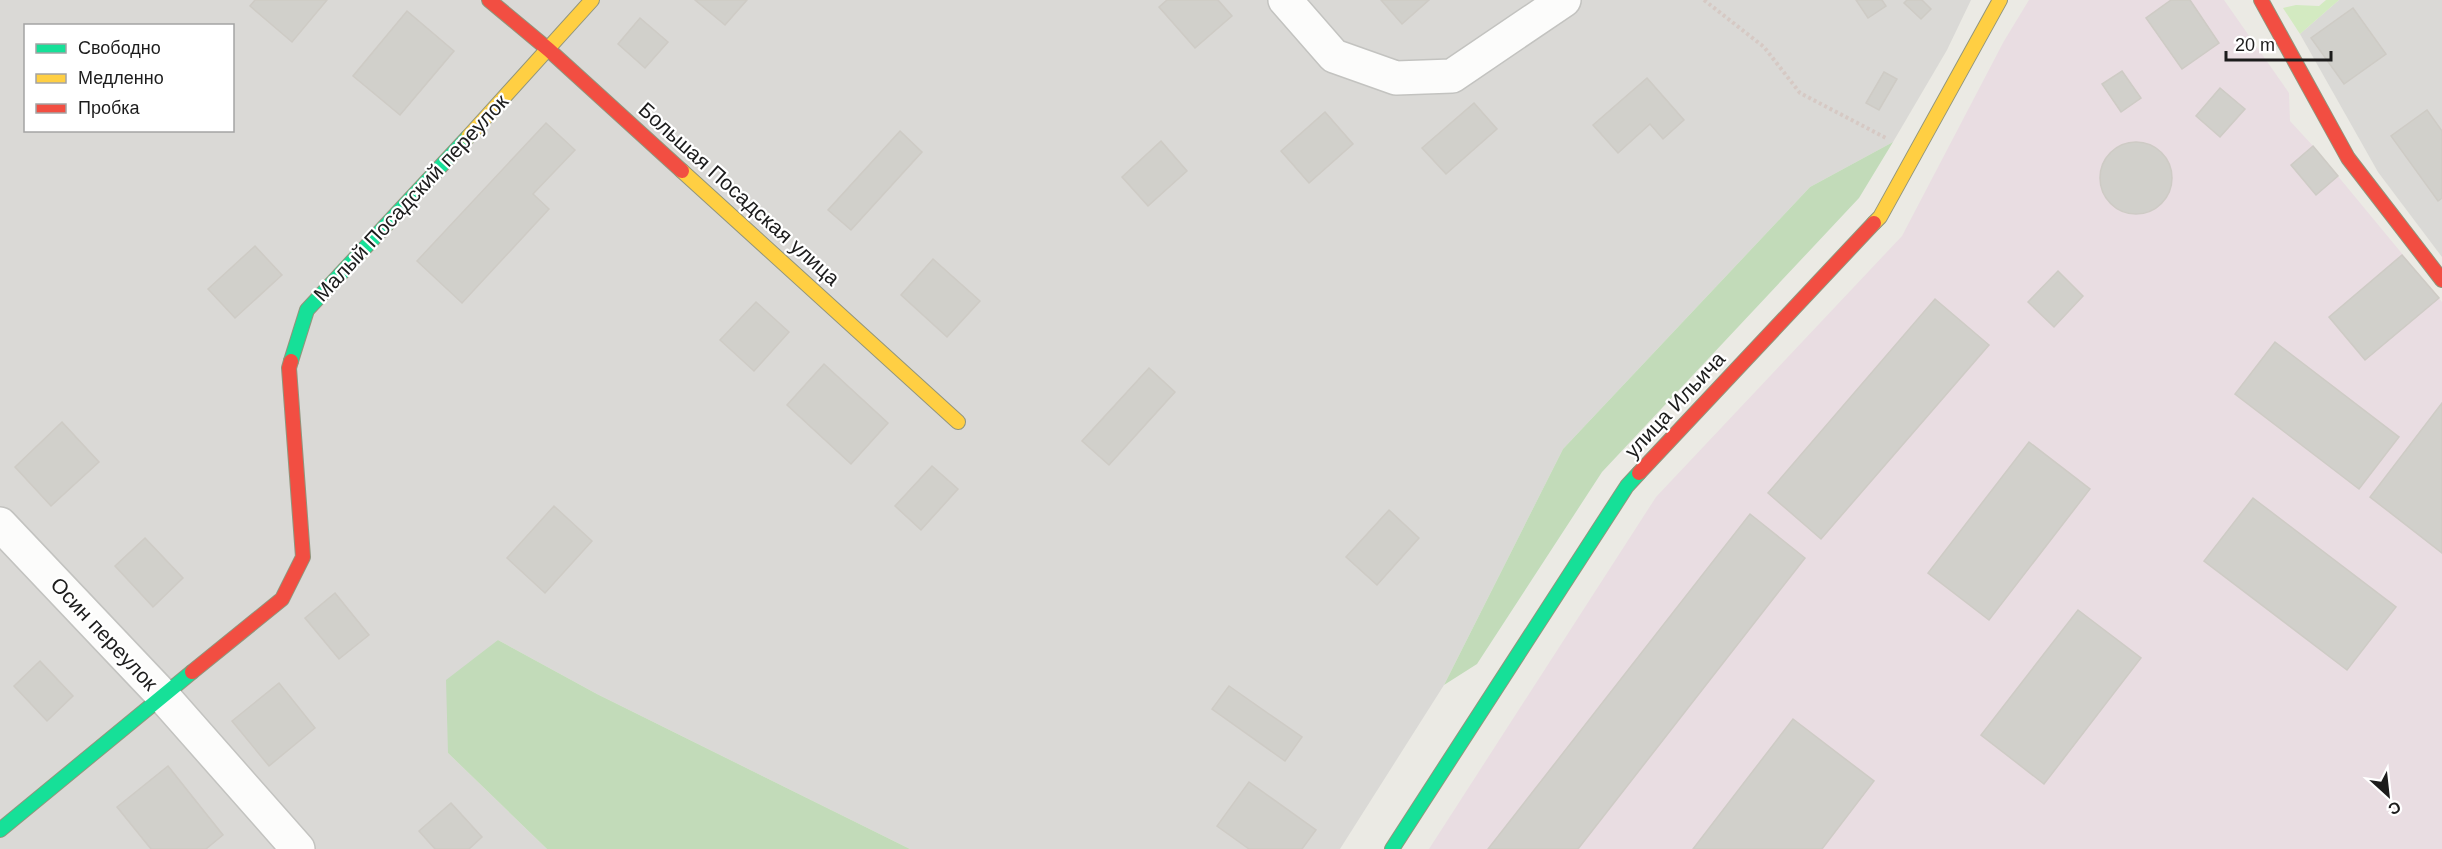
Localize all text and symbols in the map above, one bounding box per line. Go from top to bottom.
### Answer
legend [24,24,234,132]
scale bar [2226,24,2331,62]
text: 20 m [2235,35,2275,55]
text: Свободно [78,38,161,58]
text: Медленно [78,68,164,88]
street label: Малый Посадский переулок [309,89,513,306]
street label: Большая Посадская улица [634,97,845,290]
text: Пробка [78,98,141,118]
street label: улица Ильича [1620,347,1730,462]
street label: Осин переулок [46,573,163,695]
north arrow [2358,765,2418,825]
text: С [2385,798,2404,818]

